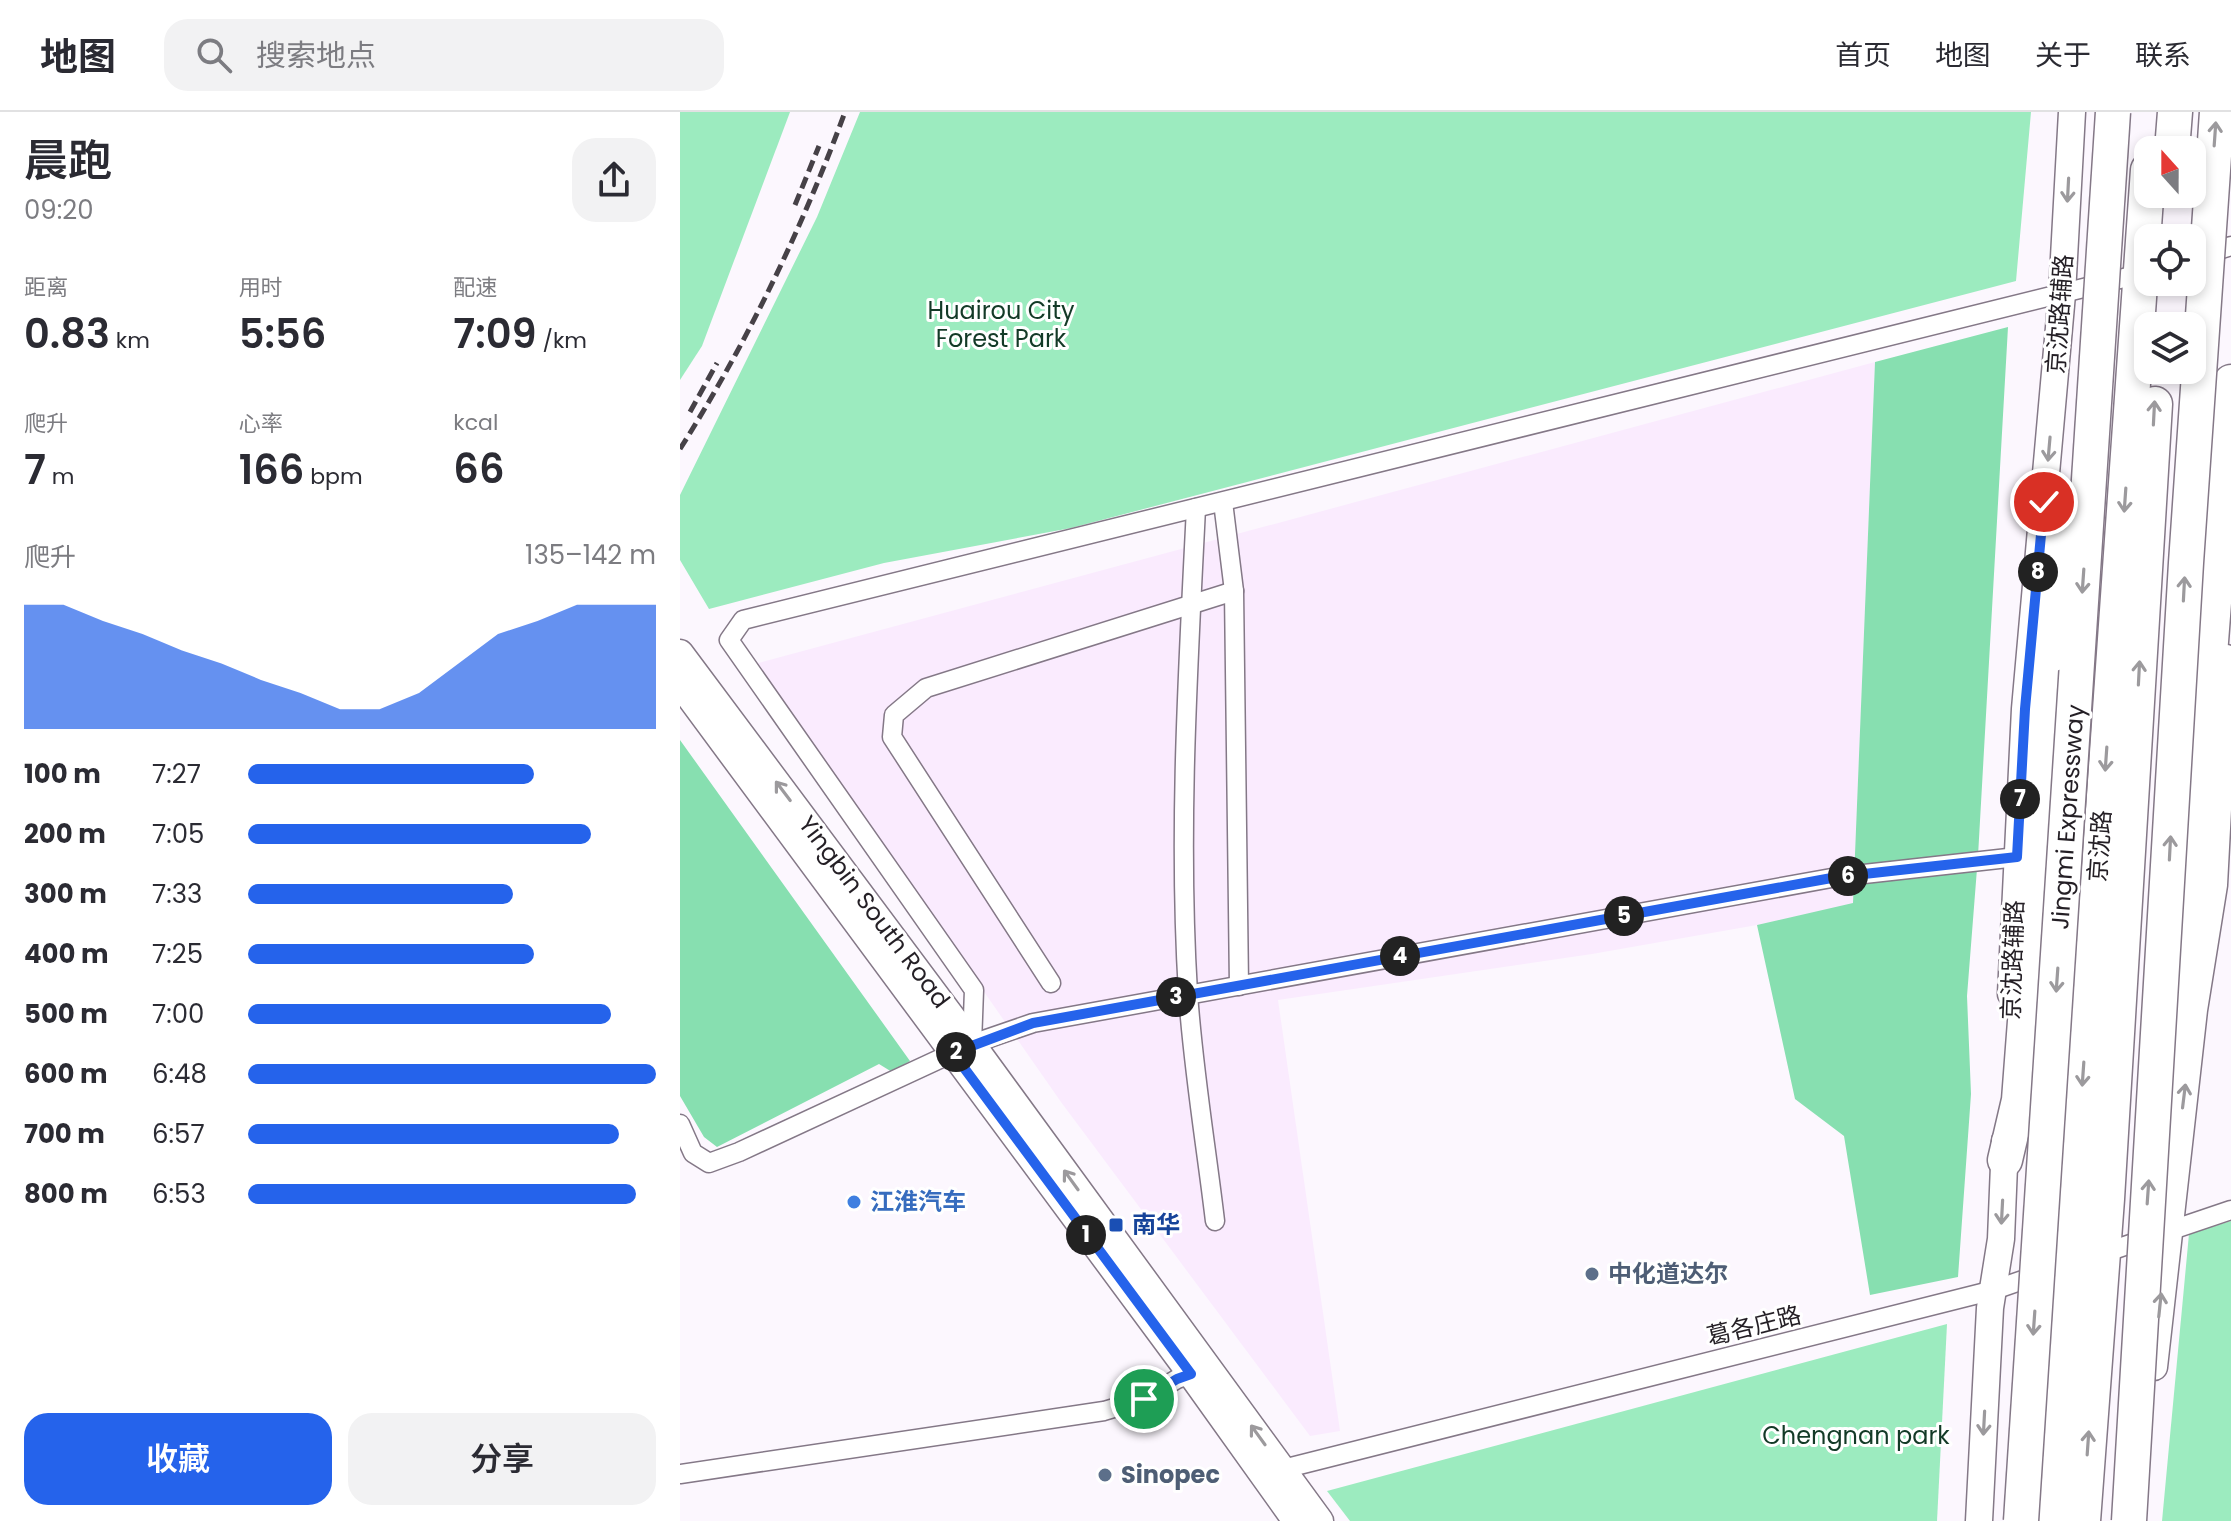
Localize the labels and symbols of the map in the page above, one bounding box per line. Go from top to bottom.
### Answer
one-way arrow [2208,121,2223,148]
north arrow [2134,136,2206,208]
one-way arrow [2060,176,2075,203]
street label: 京沈路辅路 [2039,253,2080,375]
park label: Huairou City Forest Park [928,294,1075,355]
one-way arrow [2147,400,2162,427]
one-way arrow [2041,435,2056,462]
pin [2010,468,2078,536]
one-way arrow [2117,486,2132,512]
pin: 8 [2018,552,2058,592]
one-way arrow [2075,567,2090,594]
one-way arrow [2177,576,2192,603]
one-way arrow [2131,660,2146,687]
street label: Jingmi Expressway [2043,703,2092,931]
one-way arrow [2098,745,2113,772]
pin: 7 [2000,779,2040,819]
one-way arrow [775,781,792,803]
street label: Yingbin South Road [791,809,958,1015]
street label: 京沈路 [2081,809,2118,883]
one-way arrow [2163,835,2178,862]
pin: 6 [1828,856,1868,896]
pin: 5 [1604,896,1644,936]
street label: 京沈路辅路 [1994,899,2031,1021]
pin: 4 [1380,936,1420,976]
one-way arrow [2049,966,2064,993]
pin: 3 [1156,977,1196,1017]
pin: 2 [936,1032,976,1072]
one-way arrow [2075,1060,2090,1087]
one-way arrow [2177,1084,2192,1109]
one-way arrow [1063,1170,1080,1192]
one-way arrow [2141,1179,2156,1206]
place label: 江淮汽车 [870,1185,966,1218]
marker: 江淮汽车 [845,1193,863,1211]
one-way arrow [1995,1198,2010,1225]
place label: 南华 [1132,1208,1180,1241]
pin: 1 [1066,1215,1106,1255]
marker: 南华 [1107,1216,1125,1234]
place label: 中化道达尔 [1608,1257,1728,1290]
marker: 中化道达尔 [1583,1265,1601,1283]
one-way arrow [2153,1292,2168,1319]
street label: 葛各庄路 [1703,1298,1804,1353]
one-way arrow [2026,1309,2041,1336]
pin [1110,1365,1178,1433]
one-way arrow [1976,1409,1991,1436]
park label: Chengnan park [1762,1419,1950,1452]
one-way arrow [1250,1425,1267,1446]
one-way arrow [2081,1430,2096,1457]
place label: Sinopec [1121,1458,1220,1491]
marker: Sinopec [1096,1466,1114,1484]

